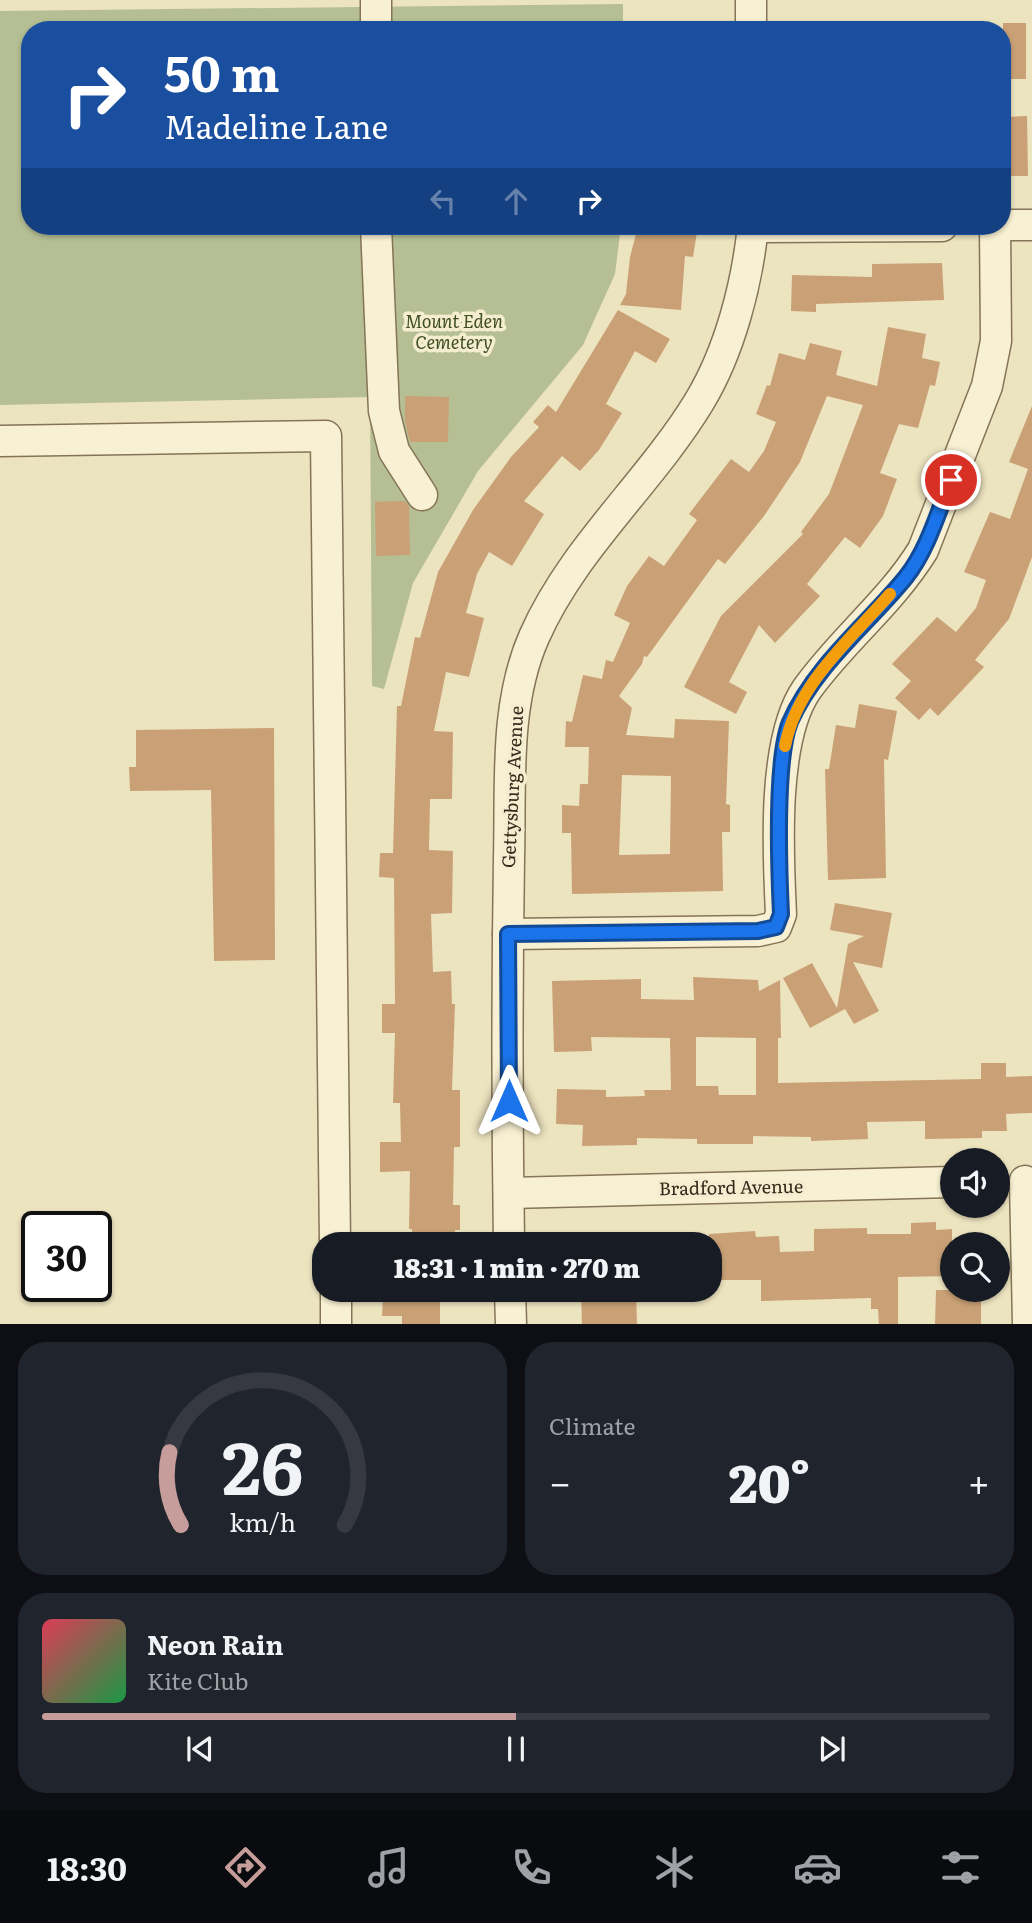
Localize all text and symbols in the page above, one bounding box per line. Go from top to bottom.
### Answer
text: 50 m [164,34,280,107]
icon: right [49,49,140,140]
text: Madeline Lane [164,101,388,149]
icon: left [424,182,462,220]
icon: ahead [497,182,535,220]
icon: right [570,182,608,220]
park label: Mount Eden Cemetery [405,307,503,355]
pin [921,450,981,510]
icon: arrive [932,461,970,499]
street label: Gettysburg Avenue [494,705,529,869]
position arrow [472,1064,546,1138]
map controls [940,1148,1010,1302]
button: sound [940,1148,1010,1218]
street label: Bradford Avenue [659,1172,803,1201]
speed limit sign: 30 [21,1211,112,1302]
button: search [940,1232,1010,1302]
text: 18:31 · 1 min · 270 m [394,1247,640,1286]
text: Climate [549,1408,635,1442]
text: 26 [222,1409,303,1517]
text: 20° [729,1442,810,1519]
text: − [549,1452,571,1509]
text: + [968,1452,990,1509]
text: km/h [229,1502,296,1539]
text: Neon Rain [147,1624,284,1663]
text: Kite Club [147,1663,248,1697]
icon: previous [181,1730,219,1768]
icon: pause [497,1730,535,1768]
icon: next [813,1730,851,1768]
text: 18:30 [47,1843,127,1891]
icon: directions [221,1843,270,1892]
icon: music [364,1843,413,1892]
icon: phone [507,1843,556,1892]
icon: climate [650,1843,699,1892]
icon: car [793,1843,842,1892]
icon: filters [936,1843,985,1892]

